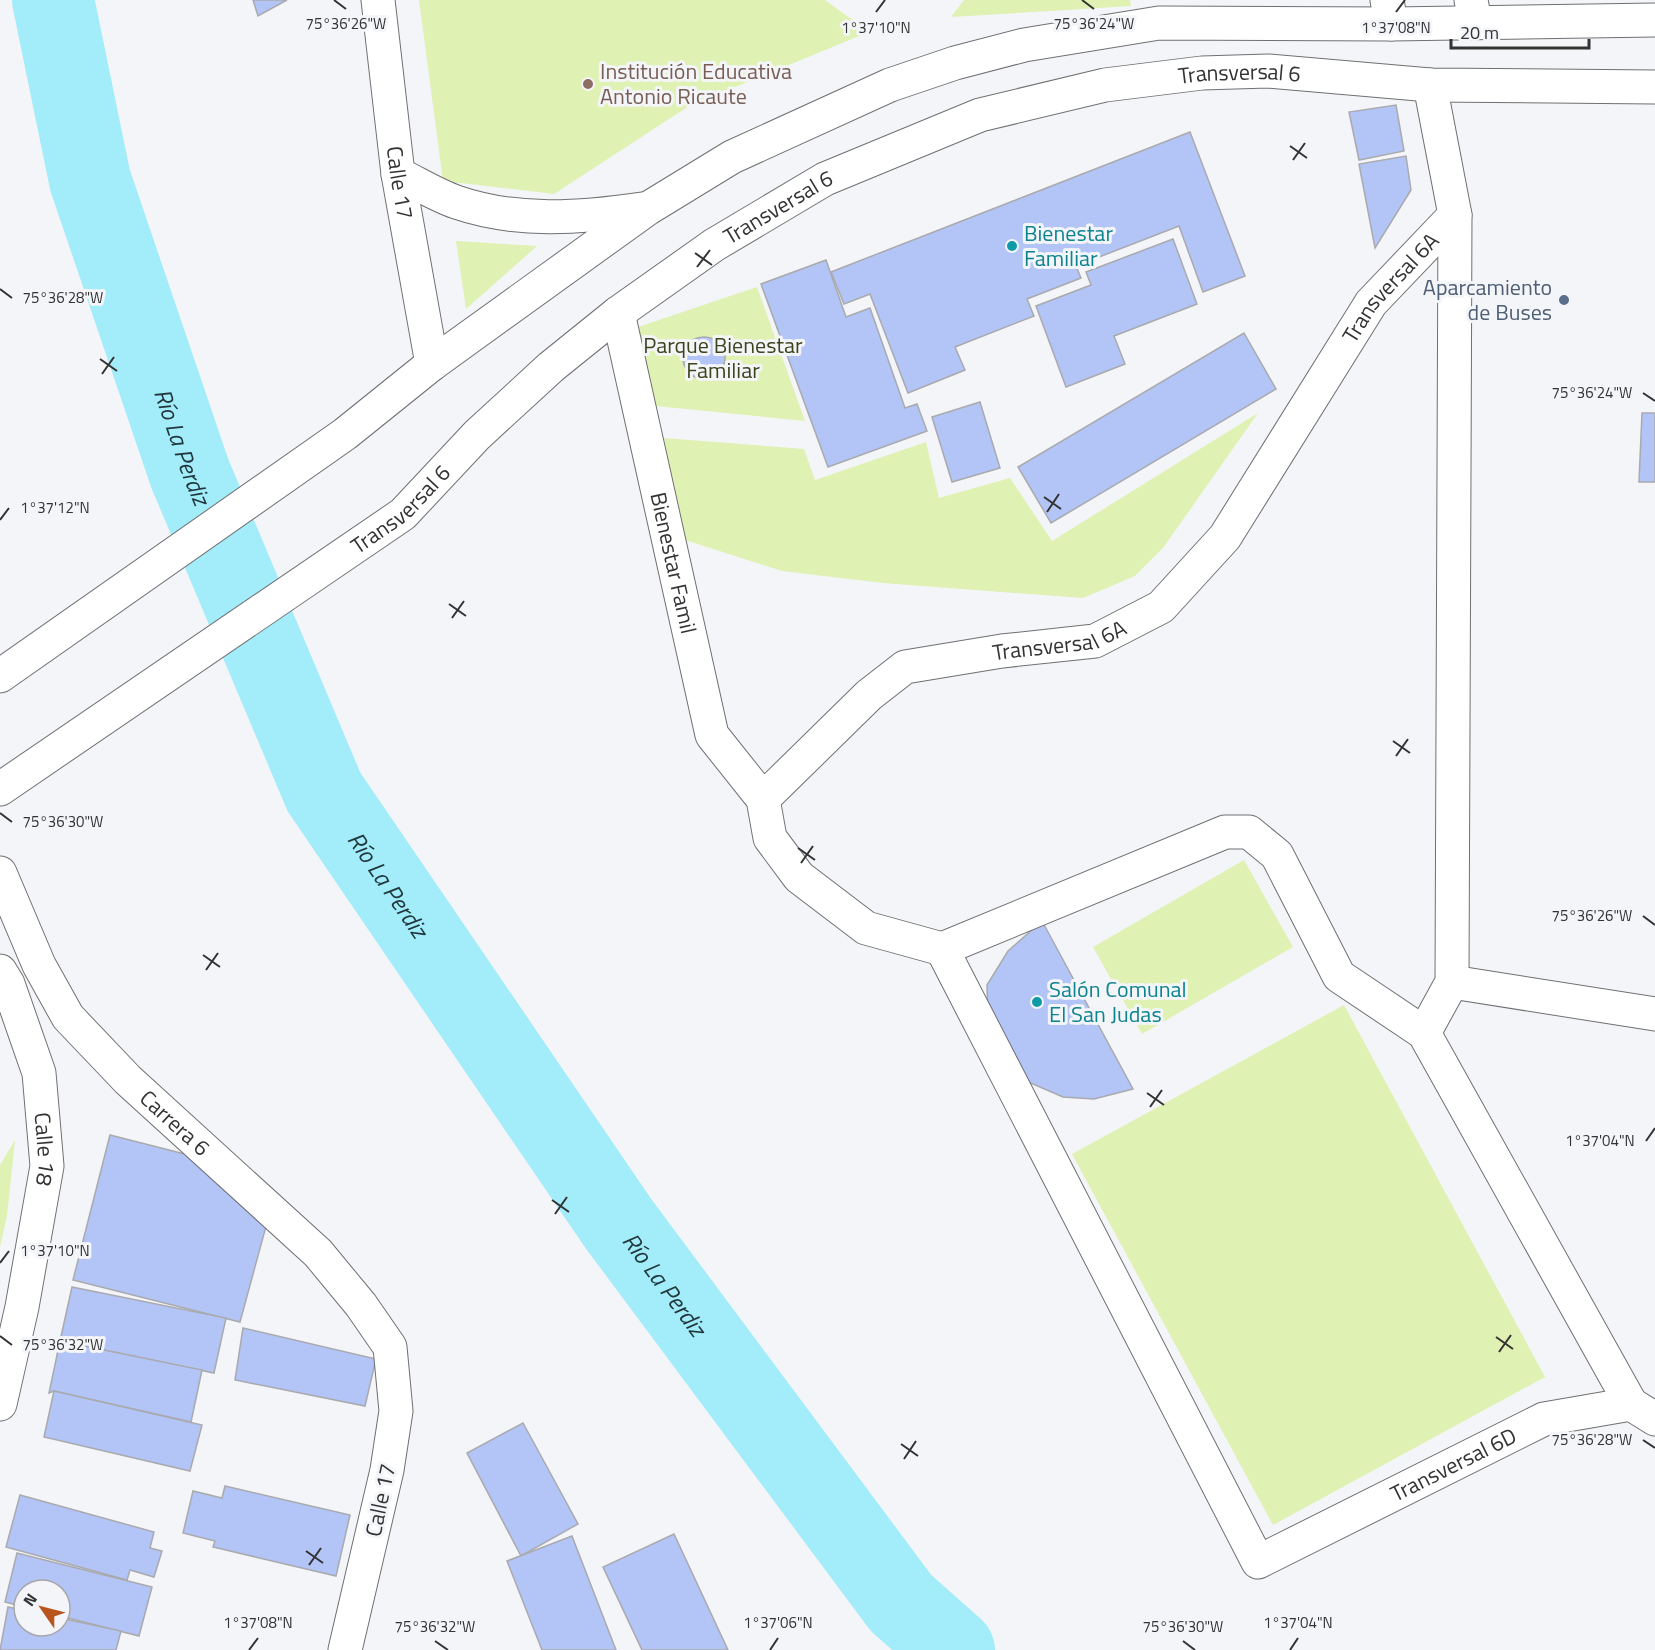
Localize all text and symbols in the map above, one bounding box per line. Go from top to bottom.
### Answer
text: 75°36'26"W [306,12,386,35]
text: 75°36'24"W [1054,12,1134,35]
scale bar [1451,12,1589,50]
text: 1°37'10"N [841,16,911,39]
text: 1°37'08"N [1361,16,1431,39]
text: 20 m [1460,19,1499,46]
place label: Institución Educativa Antonio Ricaute [600,54,792,113]
street label: Transversal 6 [1176,54,1302,93]
marker: Institución Educativa Antonio Ricaute [581,77,595,91]
street label: Calle 17 [378,144,423,222]
street label: Transversal 6 [717,161,838,253]
place label: Bienestar Familiar [1024,216,1113,275]
street label: Transversal 6A [1333,225,1447,349]
marker: Bienestar Familiar [1005,239,1019,253]
place label: Aparcamiento de Buses [1423,270,1552,329]
text: 75°36'28"W [23,286,103,309]
marker: Aparcamiento de Buses [1557,293,1571,307]
park label: Parque Bienestar Familiar [643,328,803,387]
text: 75°36'24"W [1552,381,1632,404]
water label: Río La Perdiz [145,384,221,512]
street label: Transversal 6 [344,457,458,562]
street label: Bienestar Famil [641,489,706,637]
text: 1°37'12"N [20,496,90,519]
street label: Transversal 6A [990,611,1132,669]
text: 75°36'30"W [23,810,103,833]
water label: Río La Perdiz [339,824,439,946]
text: 75°36'26"W [1552,904,1632,927]
place label: Salón Comunal El San Judas [1049,972,1187,1031]
marker: Salón Comunal El San Judas [1030,995,1044,1009]
street label: Carrera 6 [132,1082,218,1164]
street label: Calle 18 [25,1111,65,1189]
text: 1°37'04"N [1565,1129,1635,1152]
water label: Río La Perdiz [614,1225,717,1345]
text: 1°37'10"N [20,1239,90,1262]
text: 75°36'32"W [23,1333,103,1356]
street label: Transversal 6D [1384,1418,1522,1510]
text: 75°36'28"W [1552,1428,1632,1451]
street label: Calle 17 [356,1460,404,1540]
north arrow [12,1578,72,1638]
text: N [17,1588,43,1611]
text: 1°37'08"N [223,1611,293,1634]
text: 1°37'06"N [743,1611,813,1634]
text: 1°37'04"N [1263,1611,1333,1634]
text: 75°36'32"W [395,1615,475,1638]
text: 75°36'30"W [1143,1615,1223,1638]

